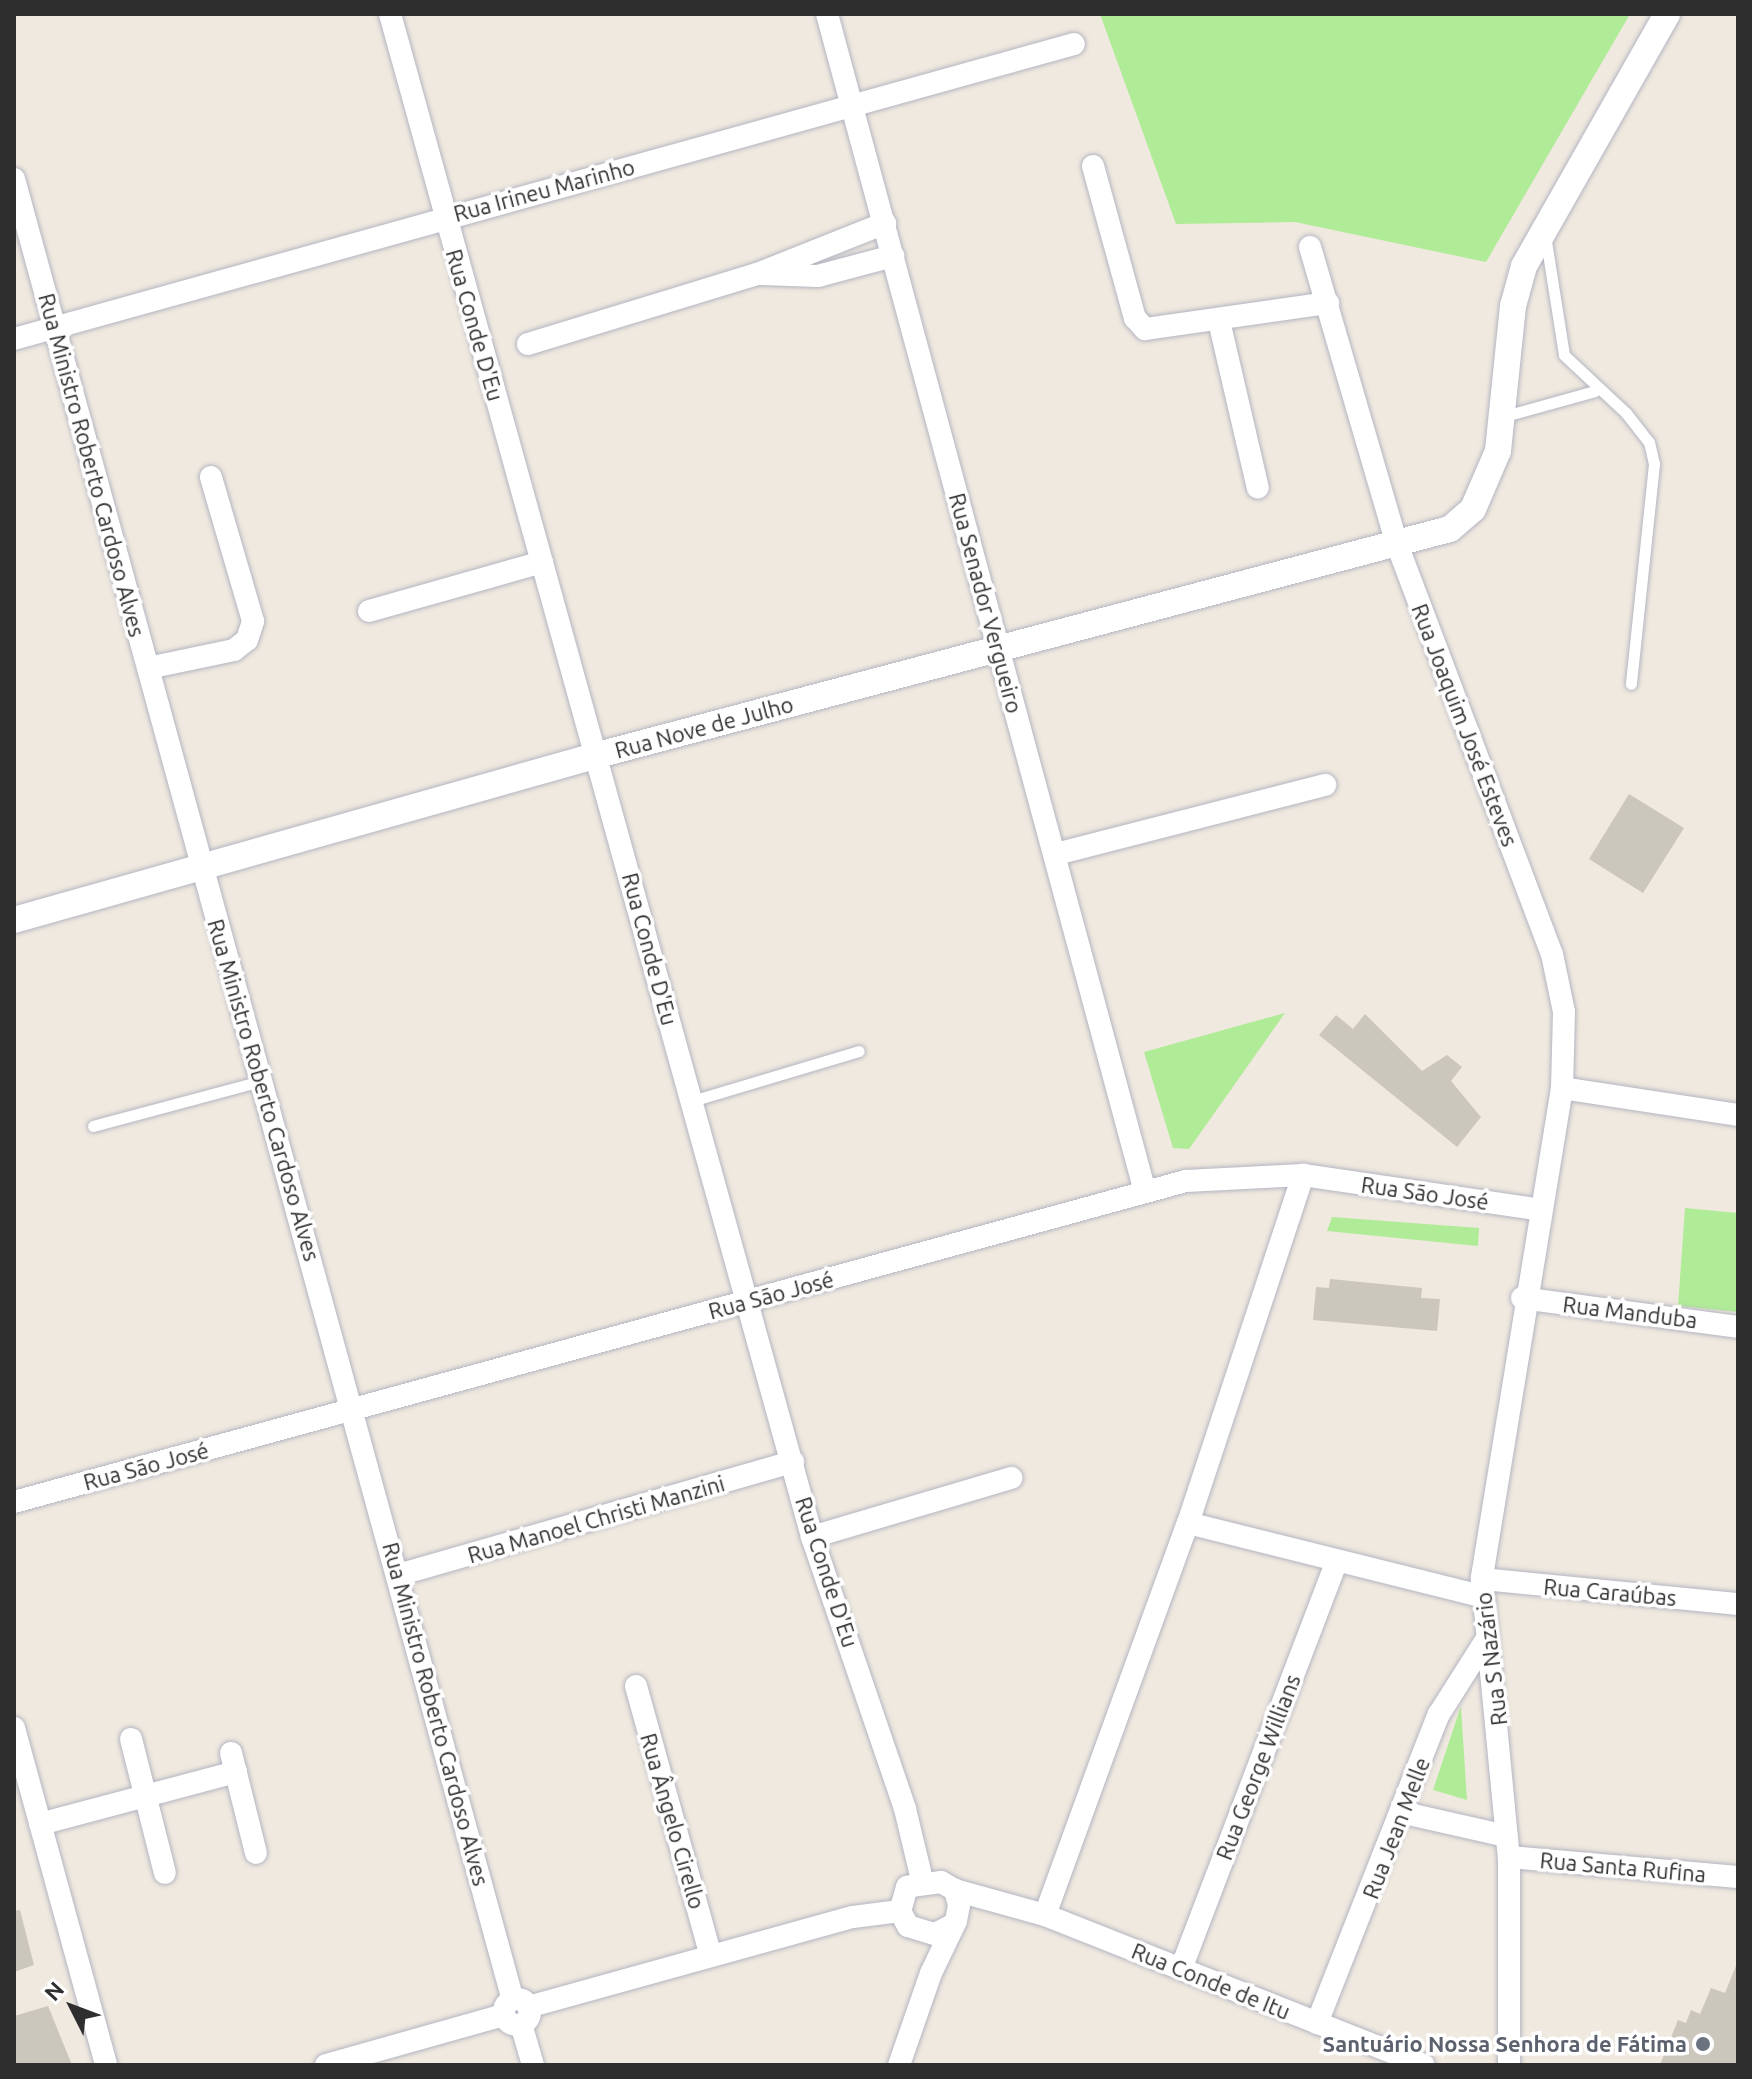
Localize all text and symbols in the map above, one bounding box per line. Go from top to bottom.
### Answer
street label: Rua Irineu Marinho [451,153,637,227]
street label: Rua Conde D'Eu [441,246,509,404]
street label: Rua Ministro Roberto Cardoso Alves [33,290,151,640]
street label: Rua Senador Vergueiro [944,490,1028,716]
street label: Rua Joaquim José Esteves [1406,600,1524,850]
street label: Rua Nove de Julho [612,690,796,764]
street label: Rua Conde D'Eu [617,870,683,1028]
street label: Rua Ministro Roberto Cardoso Alves [202,916,326,1264]
street label: Rua São José [1359,1171,1491,1215]
street label: Rua São José [705,1266,837,1324]
street label: Rua Manduba [1561,1291,1699,1333]
street label: Rua São José [80,1437,212,1495]
street label: Rua Manoel Christi Manzini [464,1470,728,1568]
street label: Rua Conde D'Eu [790,1493,864,1651]
street label: Rua Ministro Roberto Cardoso Alves [377,1539,495,1889]
street label: Rua Caraúbas [1542,1573,1678,1611]
street label: Rua S Nazário [1470,1591,1512,1727]
street label: Rua George Willians [1210,1670,1306,1864]
street label: Rua Ângelo Cirello [635,1730,711,1912]
street label: Rua Jean Melle [1357,1754,1435,1902]
street label: Rua Santa Rufina [1539,1847,1707,1887]
street label: Rua Conde de Itu [1128,1937,1294,2025]
north arrow [32,1967,112,2047]
text: N [39,1976,69,2005]
place label: Santuário Nossa Senhora de Fátima [1323,2031,1687,2057]
marker: Santuário Nossa Senhora de Fátima [1694,2035,1712,2053]

